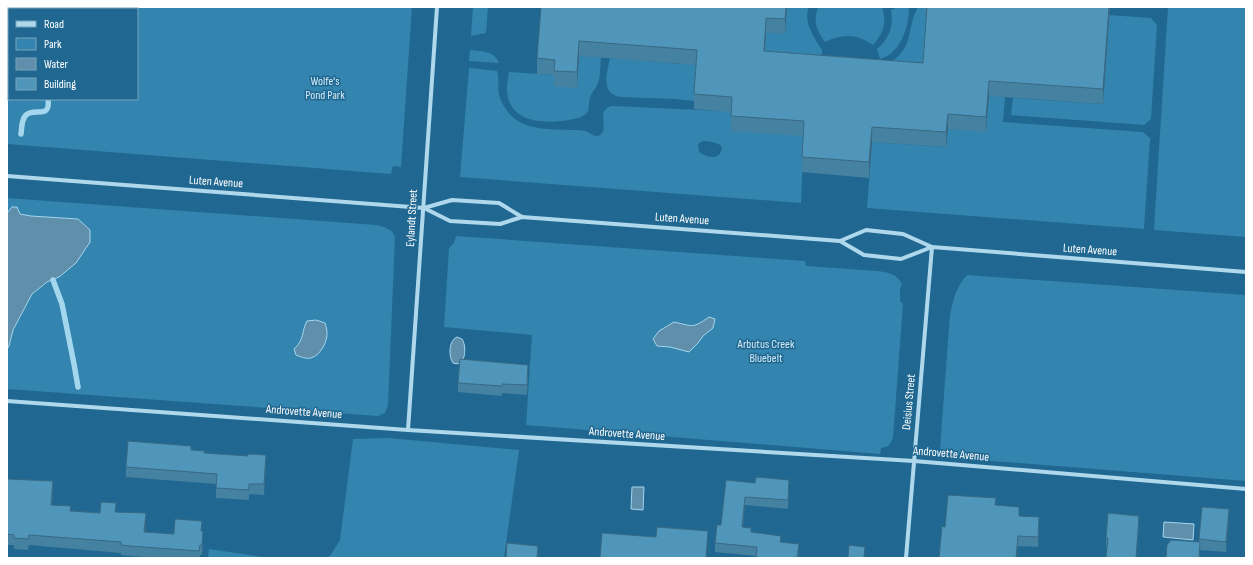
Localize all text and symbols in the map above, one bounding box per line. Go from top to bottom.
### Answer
legend [8,8,138,100]
text: Road [44,17,64,32]
text: Park [44,37,62,52]
text: Water [44,57,68,72]
park label: Wolfe's Pond Park [305,74,345,103]
text: Building [44,77,76,92]
street label: Luten Avenue [188,173,244,191]
street label: Eylandt Street [403,189,421,247]
street label: Luten Avenue [654,210,710,228]
street label: Luten Avenue [1062,241,1118,259]
park label: Arbutus Creek Bluebelt [737,337,795,366]
street label: Deisius Street [899,373,919,431]
street label: Androvette Avenue [264,402,343,422]
street label: Androvette Avenue [587,424,666,444]
street label: Androvette Avenue [911,443,990,465]

